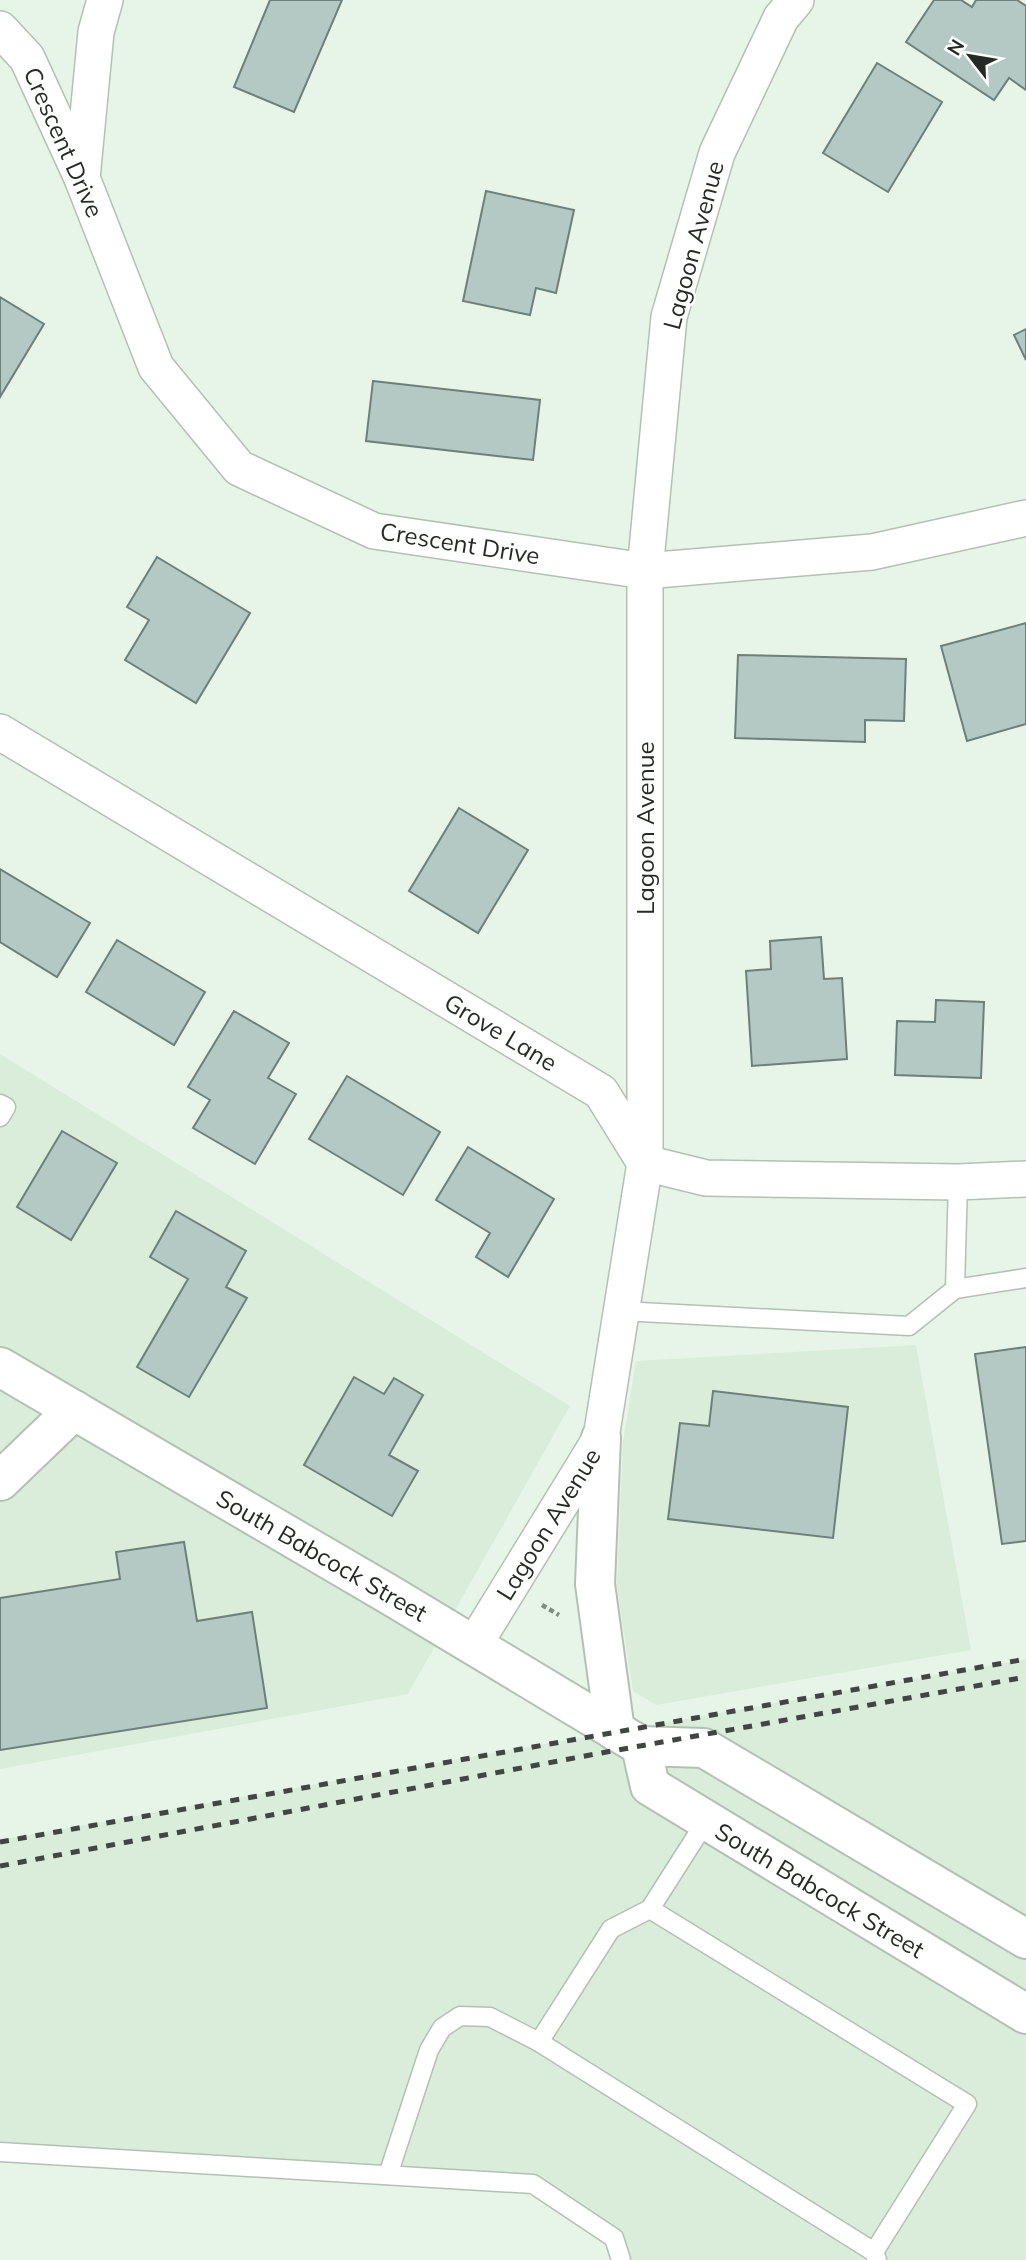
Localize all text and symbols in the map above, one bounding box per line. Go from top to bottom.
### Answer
north arrow [935,21,1005,91]
text: N [941,35,969,60]
street label: Crescent Drive [17,62,111,222]
street label: Lagoon Avenue [656,157,730,333]
street label: Crescent Drive [378,516,542,570]
street label: Lagoon Avenue [630,741,660,915]
street label: Grove Lane [439,987,563,1077]
street label: Lagoon Avenue [489,1443,607,1605]
street label: South Babcock Street [211,1482,433,1628]
street label: South Babcock Street [710,1816,930,1964]

